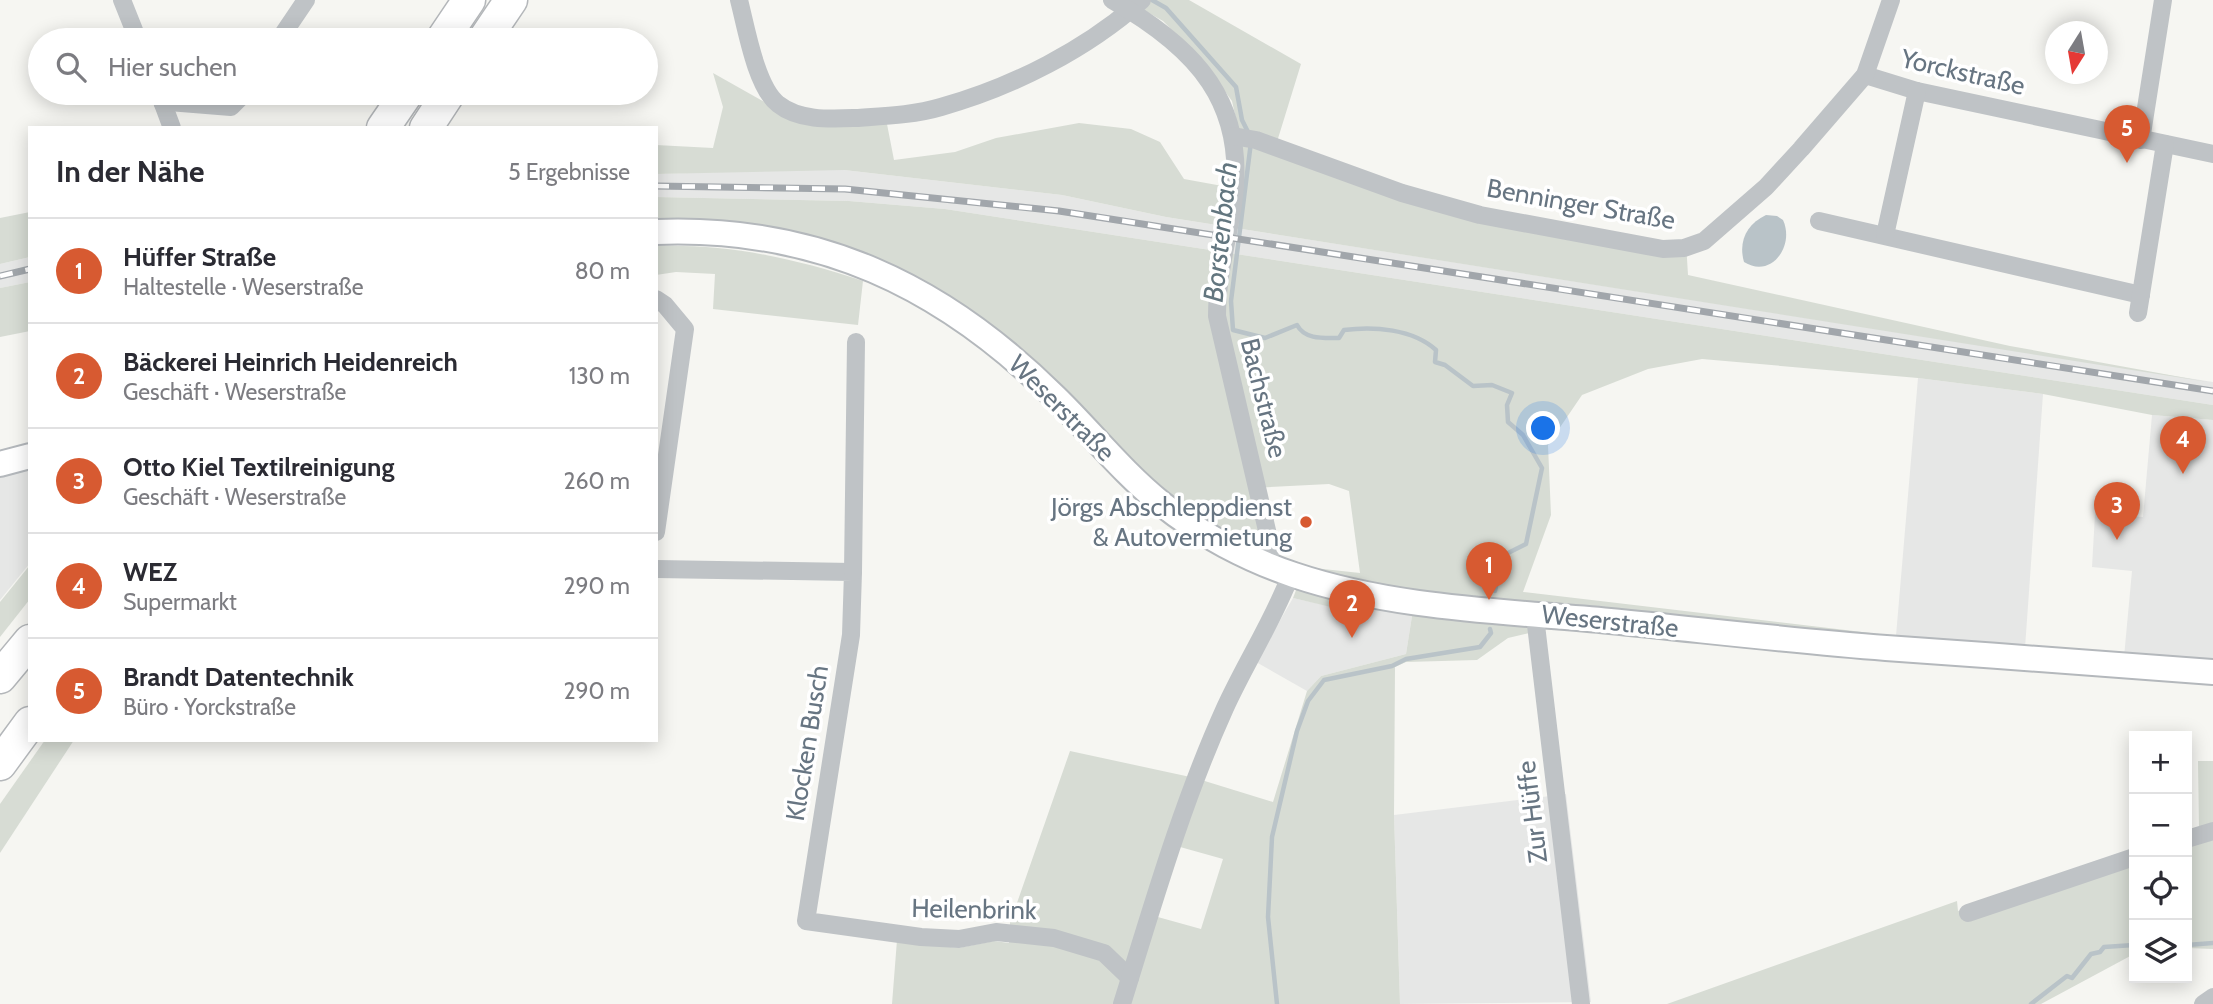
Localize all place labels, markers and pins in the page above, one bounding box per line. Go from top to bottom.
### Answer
pin: 5 [2104,105,2150,163]
pin: 4 [2160,416,2206,474]
pin: 3 [2094,482,2140,540]
place label: Jörgs Abschleppdienst & Autovermietung [1050,491,1293,553]
marker: Jörgs Abschleppdienst & Autovermietung [1298,514,1314,530]
pin: 1 [1466,542,1512,600]
pin: 2 [1329,580,1375,638]

